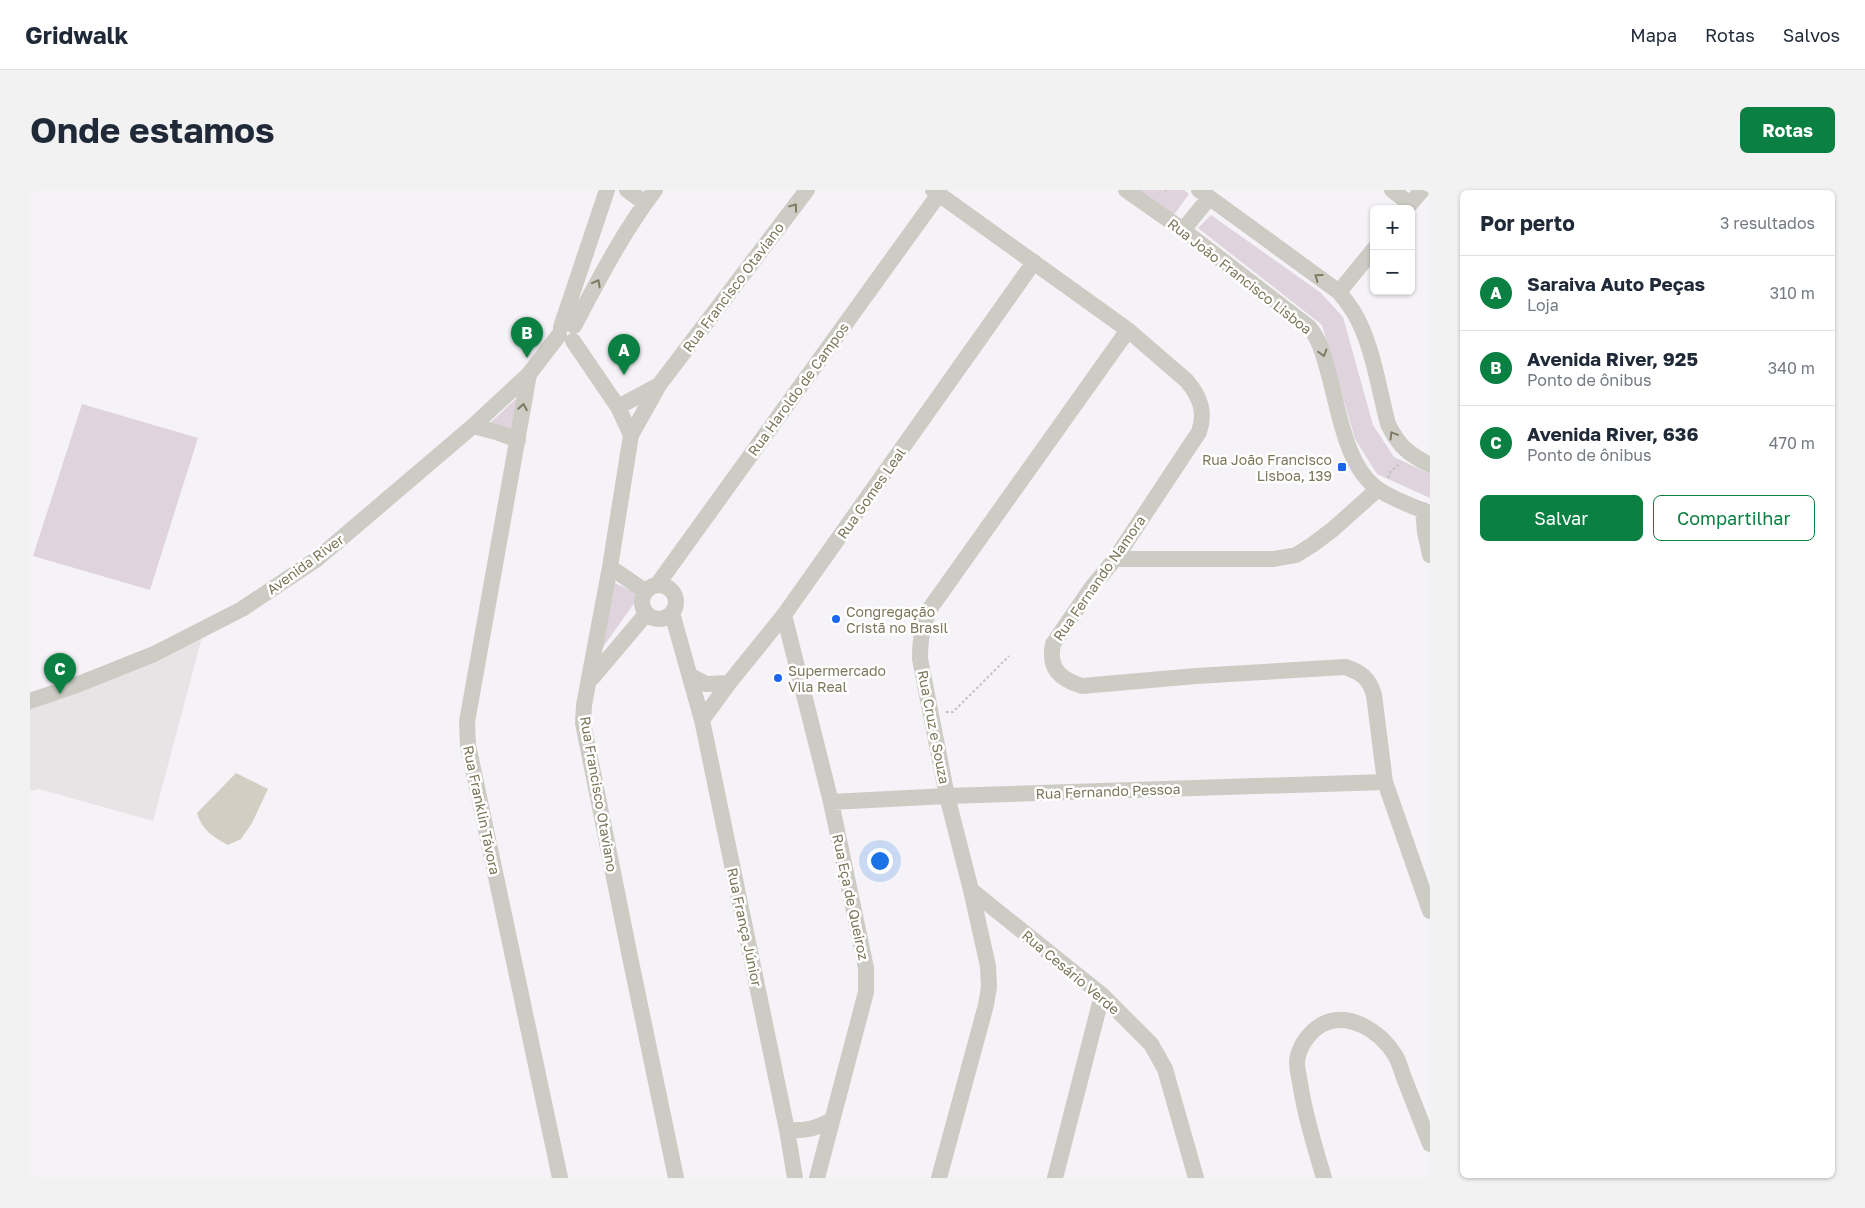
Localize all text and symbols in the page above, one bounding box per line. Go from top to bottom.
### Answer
text: Gridwalk [25,20,129,49]
text: Mapa [1630,24,1677,46]
text: Rotas [1705,24,1755,46]
text: Salvos [1783,24,1840,46]
button: Rotas [1740,107,1835,153]
text: Onde estamos [30,109,275,151]
one-way arrow [789,204,797,213]
map controls [1370,205,1415,295]
button: + [1370,205,1415,250]
text: Por perto [1480,210,1575,236]
text: 3 resultados [1720,213,1815,233]
street label: Rua João Francisco Lisboa [1165,215,1315,337]
street label: Rua Francisco Otaviano [679,219,787,355]
button: − [1370,250,1415,295]
text: Saraiva Auto Peças [1527,272,1705,295]
one-way arrow [1314,274,1324,283]
one-way arrow [591,279,601,288]
text: A [1490,283,1502,303]
text: 310 m [1770,283,1815,303]
text: Loja [1527,295,1559,315]
pin: B [511,317,543,358]
street label: Rua Haroldo de Campos [744,319,852,459]
pin: A [608,334,640,375]
text: Avenida River, 925 [1527,347,1698,370]
one-way arrow [1317,348,1327,356]
text: B [1490,358,1502,378]
text: 340 m [1768,358,1815,378]
text: Ponto de ônibus [1527,370,1651,390]
one-way arrow [518,402,528,411]
text: Avenida River, 636 [1527,422,1699,445]
one-way arrow [1390,431,1400,440]
text: C [1490,433,1502,453]
text: 470 m [1769,433,1815,453]
street label: Rua Gomes Leal [833,444,909,542]
text: Ponto de ônibus [1527,445,1651,465]
place label: Rua João Francisco Lisboa, 139 [1202,451,1332,484]
marker: Rua João Francisco Lisboa, 139 [1336,461,1348,473]
button: Salvar [1480,495,1643,541]
button: Compartilhar [1653,495,1815,541]
street label: Rua Fernando Namora [1049,512,1149,644]
street label: Avenida River [263,530,347,598]
place label: Congregação Cristã no Brasil [846,603,948,636]
marker: Congregação Cristã no Brasil [830,613,842,625]
pin: C [44,653,76,694]
place label: Supermercado Vila Real [788,662,886,695]
street label: Rua Cruz e Souza [915,669,953,785]
marker: Supermercado Vila Real [772,672,784,684]
street label: Rua Francisco Otaviano [577,715,621,873]
street label: Rua Franklin Távora [460,744,504,876]
street label: Rua Fernando Pessoa [1035,780,1181,802]
street label: Rua Eça de Queiroz [829,832,873,962]
your location [867,848,893,874]
street label: Rua França Júnior [724,866,766,988]
street label: Rua Cesário Verde [1019,926,1123,1018]

